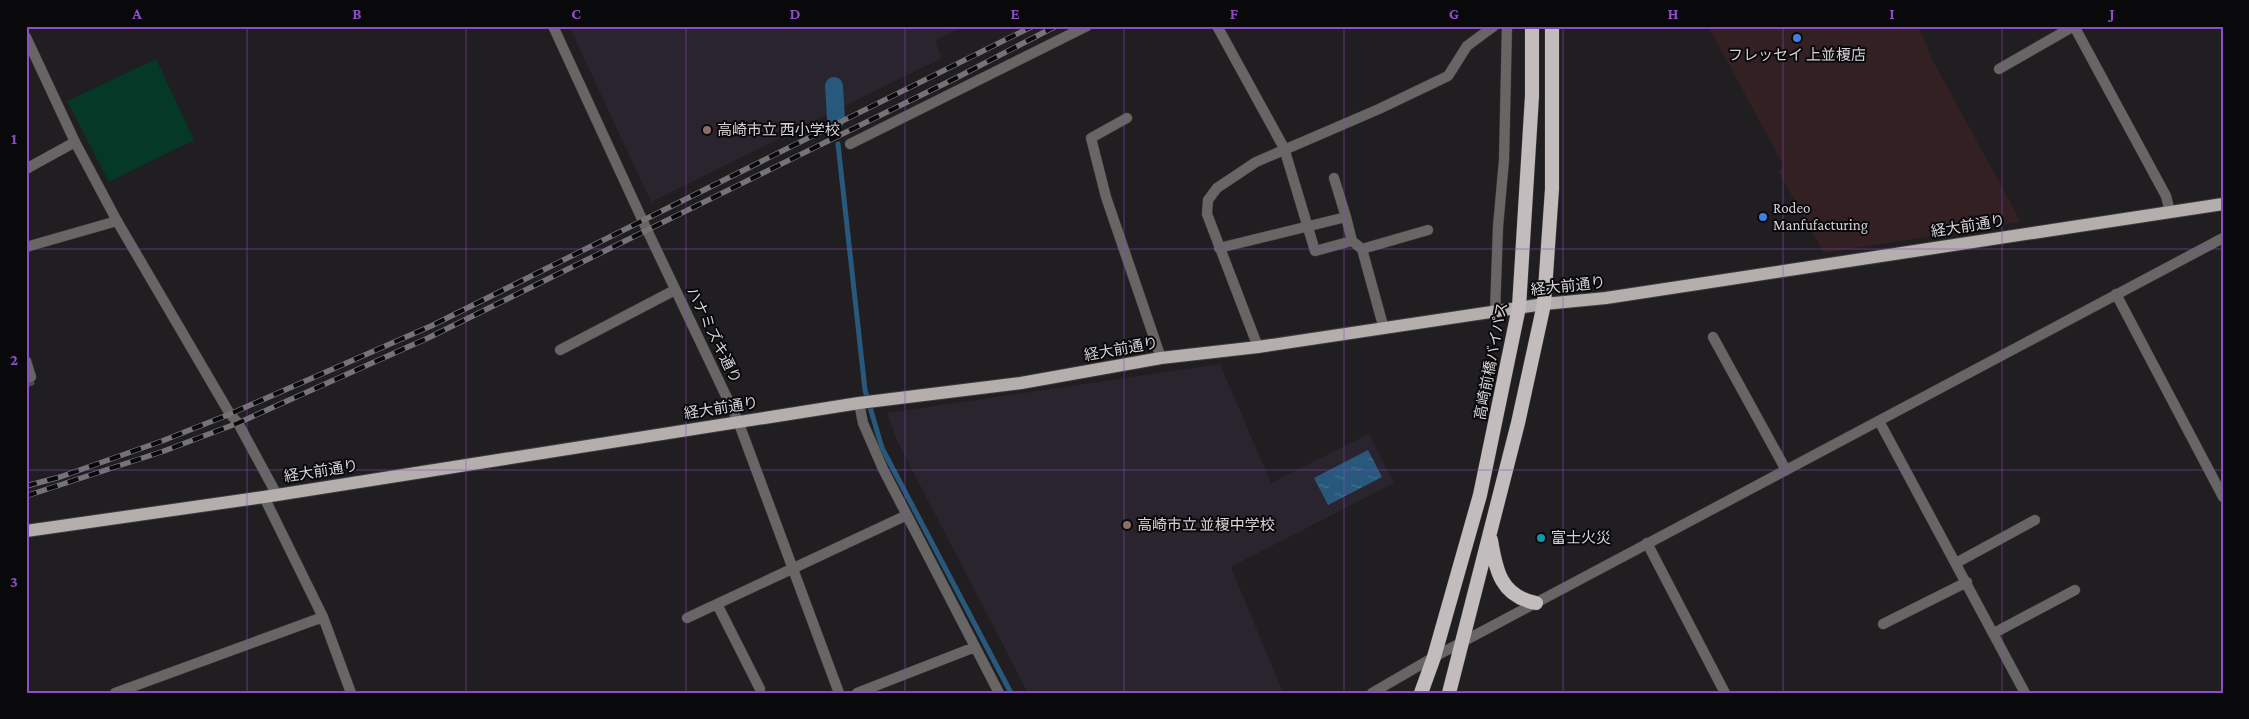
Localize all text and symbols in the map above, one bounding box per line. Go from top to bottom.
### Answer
text: A [131,5,142,22]
text: B [352,5,362,22]
text: C [571,5,581,22]
text: D [789,5,801,22]
text: E [1010,5,1020,22]
text: F [1230,5,1239,22]
text: G [1449,5,1459,22]
text: H [1668,5,1679,22]
text: I [1889,5,1895,22]
text: J [2107,5,2115,22]
marker: フレッセイ 上並榎店 [1791,32,1803,44]
place label: フレッセイ 上並榎店 [1728,47,1866,63]
place label: 高崎市立 西小学校 [717,122,840,138]
marker: 高崎市立 西小学校 [701,124,713,136]
text: 1 [11,130,17,147]
place label: Rodeo Manfufacturing [1773,200,1868,234]
marker: Rodeo Manfufacturing [1757,211,1769,223]
street label: 経大前通り [1930,212,2006,240]
street label: 経大前通り [1530,274,1606,298]
street label: ハナミズキ通り [684,284,744,386]
street label: 高崎前橋バイパス [1472,301,1510,421]
street label: 経大前通り [1083,335,1159,363]
text: 2 [10,351,18,368]
street label: 経大前通り [683,394,759,422]
street label: 経大前通り [283,457,359,485]
place label: 高崎市立 並榎中学校 [1137,517,1275,533]
marker: 高崎市立 並榎中学校 [1121,519,1133,531]
place label: 富士火災 [1551,530,1611,546]
marker: 富士火災 [1535,532,1547,544]
text: 3 [10,573,18,590]

